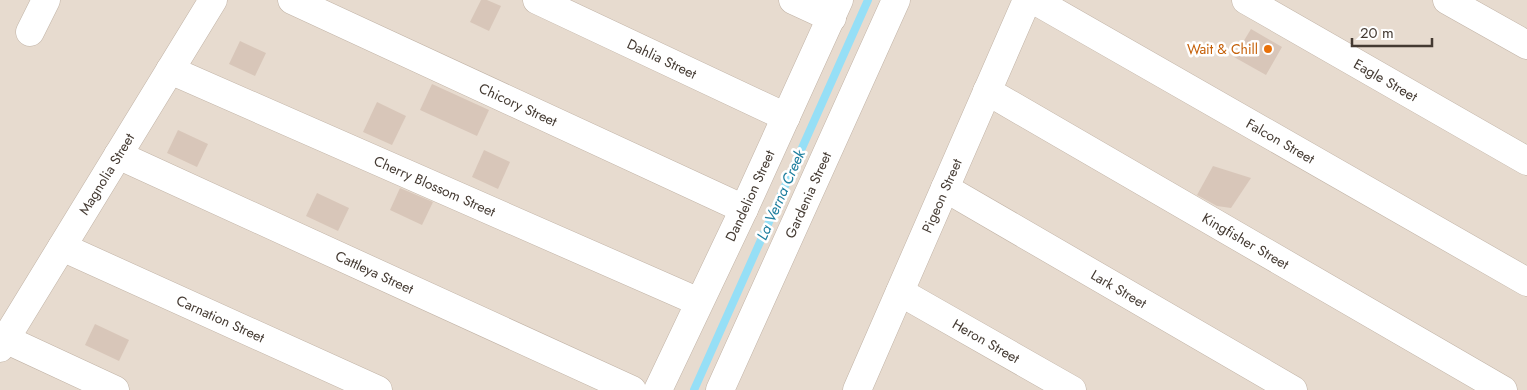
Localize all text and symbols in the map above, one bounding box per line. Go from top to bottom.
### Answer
scale bar [1352,15,1432,47]
text: 20 m [1360,22,1394,44]
street label: Dahlia Street [624,34,701,84]
place label: Wait & Chill [1187,39,1258,59]
marker: Wait & Chill [1262,43,1274,55]
street label: Eagle Street [1350,54,1422,107]
street label: Chicory Street [476,78,561,131]
street label: Falcon Street [1243,113,1319,169]
street label: Magnolia Street [74,129,139,219]
street label: Dandelion Street [720,146,780,245]
water label: La Verna Creek [751,146,811,244]
street label: Gardenia Street [780,148,837,241]
street label: Cherry Blossom Street [371,151,499,222]
street label: Pigeon Street [917,155,967,236]
street label: Kingfisher Street [1199,208,1293,274]
street label: Cattleya Street [332,246,417,299]
street label: Lark Street [1087,265,1151,313]
street label: Carnation Street [173,290,268,348]
street label: Heron Street [949,314,1024,368]

